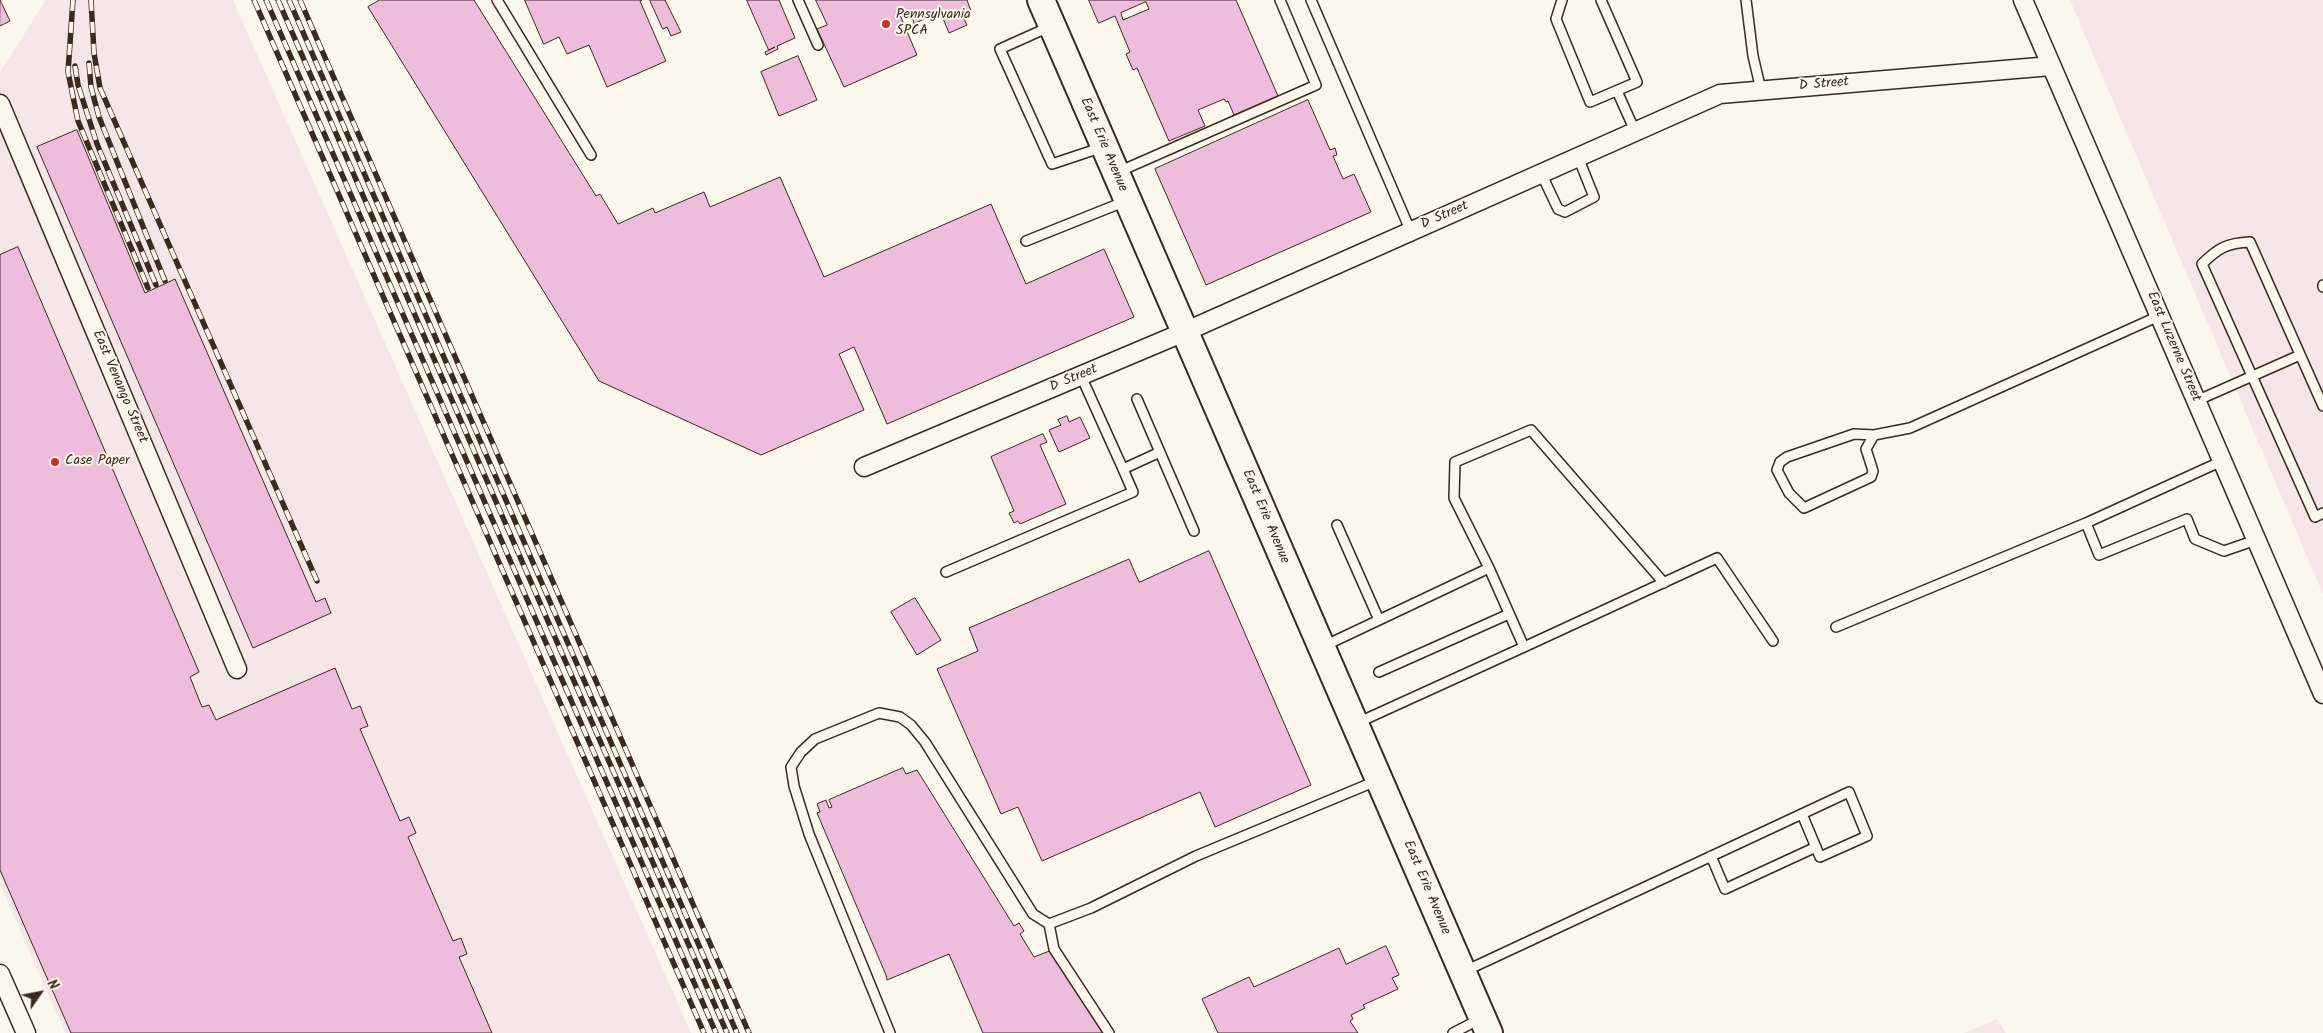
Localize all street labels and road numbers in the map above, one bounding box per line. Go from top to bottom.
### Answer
street label: D Street [1798,74,1850,96]
street label: East Erie Avenue [1076,95,1130,195]
street label: D Street [1419,198,1471,234]
street label: East Luzerne Street [2142,289,2204,405]
street label: East Venango Street [88,328,150,446]
street label: D Street [1048,361,1100,397]
street label: East Erie Avenue [1238,467,1292,567]
street label: East Erie Avenue [1399,838,1453,938]

